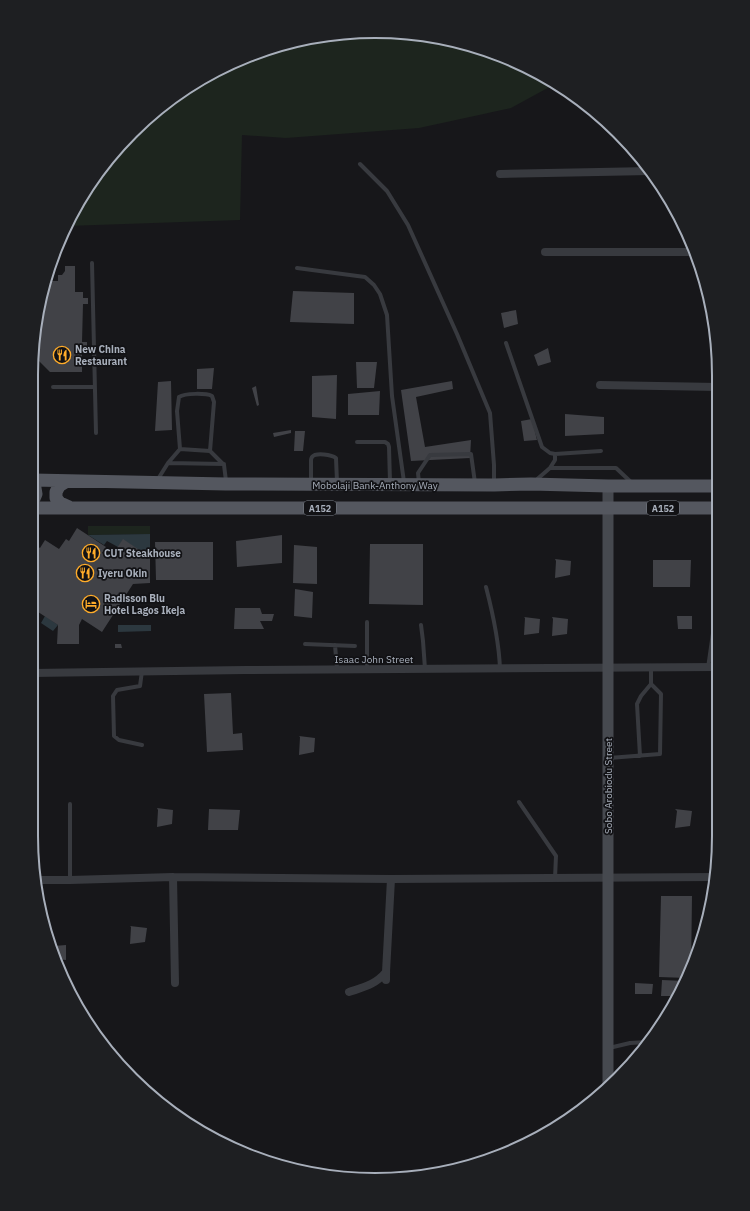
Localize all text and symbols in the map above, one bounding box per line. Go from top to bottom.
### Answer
place label: New China Restaurant [75,343,127,368]
restaurant icon: New China Restaurant [52,345,72,365]
street label: Mobolaji Bank-Anthony Way [312,479,438,492]
road number: A152 [304,501,336,515]
road number: A152 [647,501,679,515]
restaurant icon: CUT Steakhouse [81,543,101,563]
place label: CUT Steakhouse [104,547,181,560]
restaurant icon: Iyeru Okin [75,563,95,583]
place label: Iyeru Okin [98,567,147,580]
place label: Radisson Blu Hotel Lagos Ikeja [104,592,185,617]
hotel icon: Radisson Blu Hotel Lagos Ikeja [81,594,101,614]
street label: Isaac John Street [335,653,414,666]
street label: Sobo Arobiodu Street [602,738,615,834]

